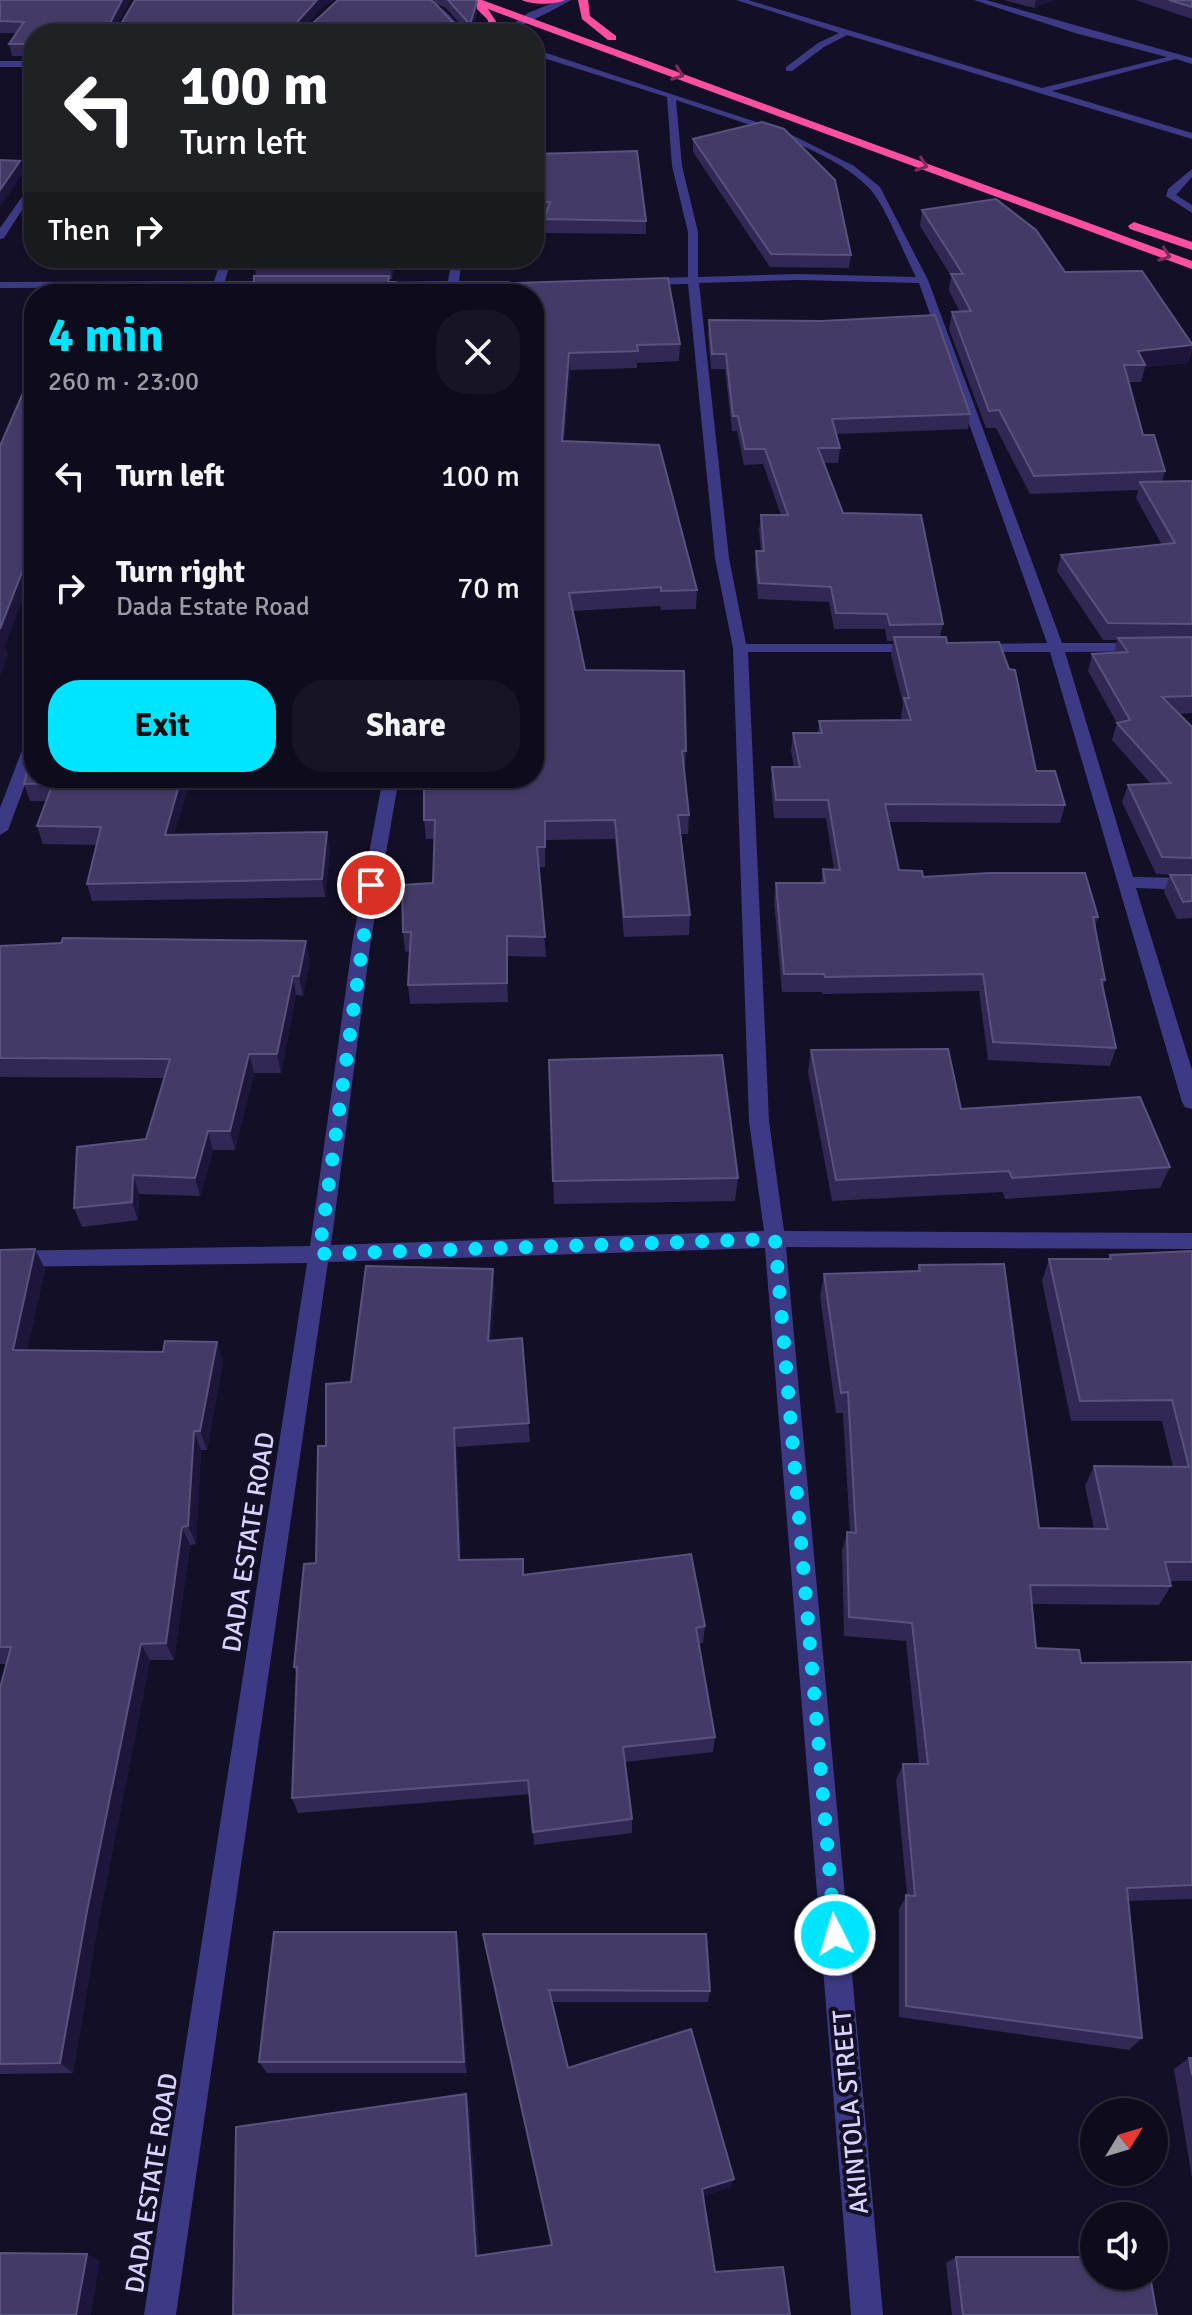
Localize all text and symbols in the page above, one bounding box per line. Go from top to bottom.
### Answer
text: 100 m [180,51,328,120]
icon: left [48,56,152,160]
one-way arrow [670,64,684,81]
text: Turn left [180,120,307,165]
one-way arrow [914,155,928,171]
icon: right [126,208,170,252]
text: Then [48,212,110,249]
one-way arrow [1158,245,1172,262]
text: 4 min [48,306,164,365]
button: close [436,310,520,394]
text: 260 m · 23:00 [48,366,199,398]
icon: left [48,454,92,498]
text: Turn left [116,458,225,495]
text: 100 m [441,458,520,495]
text: Turn right [116,554,245,591]
icon: right [48,566,92,610]
text: 70 m [457,570,520,607]
text: Dada Estate Road [116,591,310,623]
button: Exit [48,680,276,772]
button: Share [292,680,520,772]
pin [337,851,405,919]
icon: arrive [349,863,393,907]
street label: DADA ESTATE ROAD [216,1430,282,1655]
position arrow [793,1893,877,1977]
street label: AKINTOLA STREET [826,2008,876,2216]
street label: DADA ESTATE ROAD [119,2071,185,2296]
north arrow [1080,2098,1168,2186]
map controls [1080,2098,1168,2290]
button: sound [1080,2202,1168,2290]

